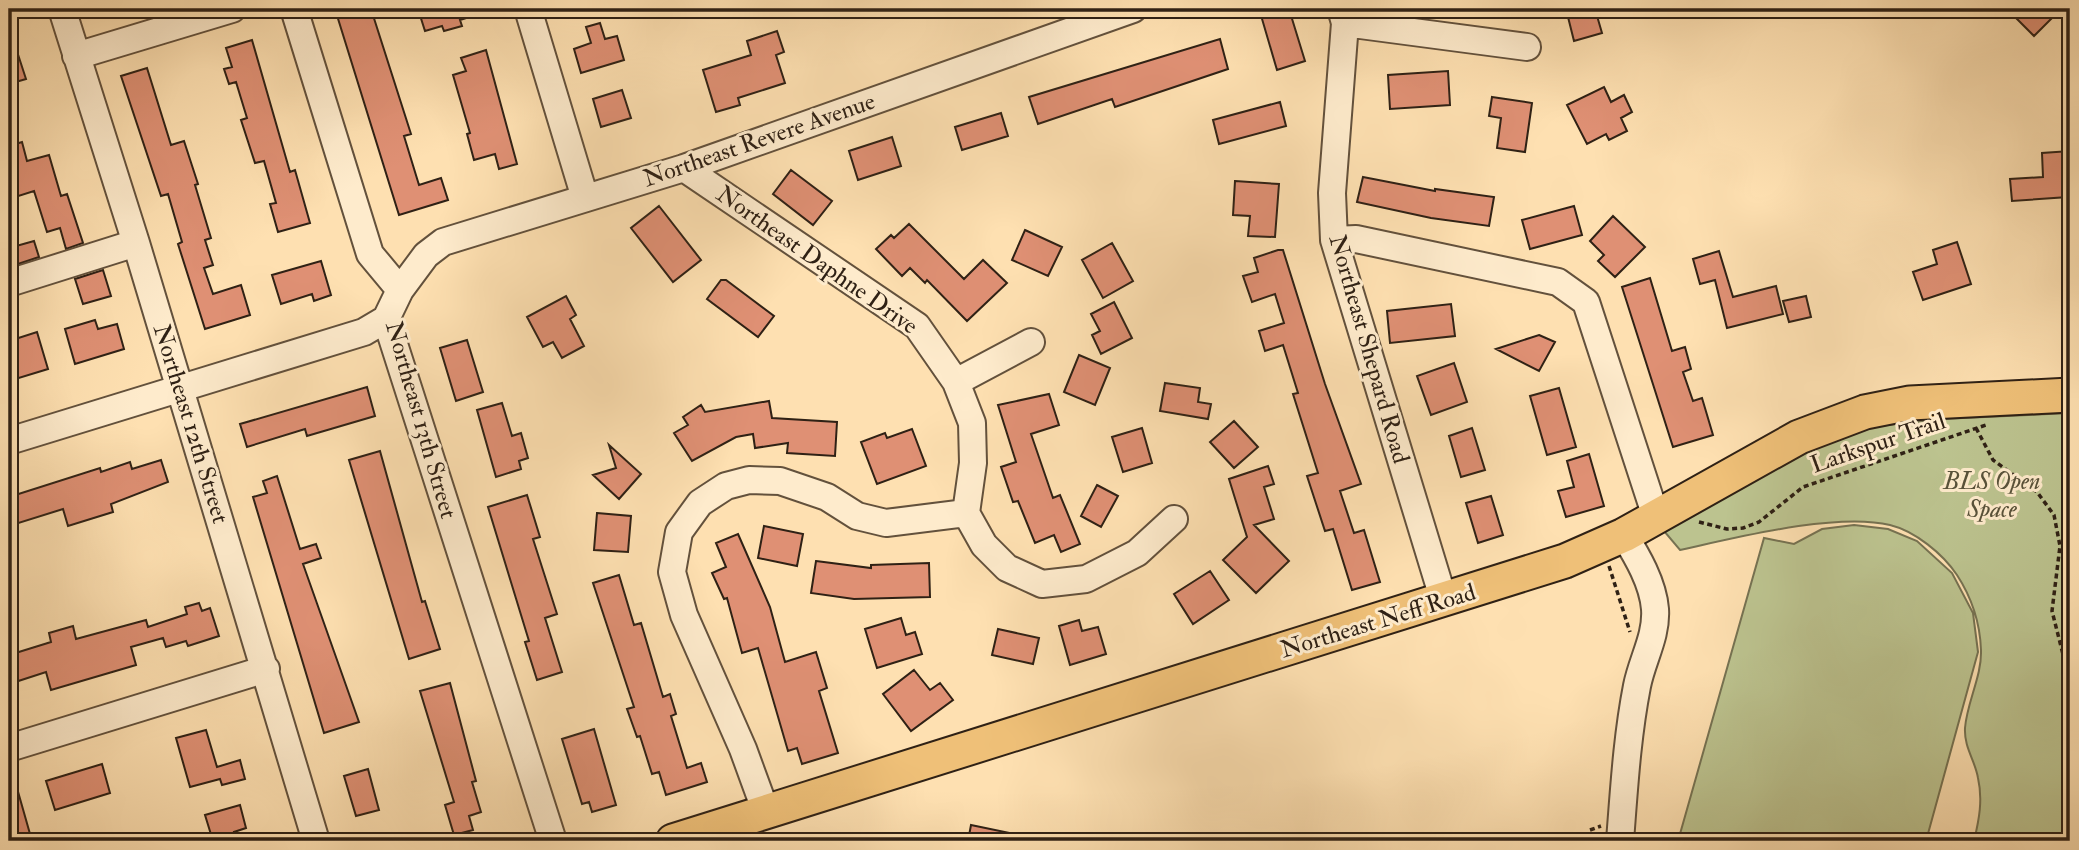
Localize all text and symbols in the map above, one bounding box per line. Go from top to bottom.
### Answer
street label: Northeast Revere Avenue [639,86,879,194]
street label: Northeast Daphne Drive [710,179,924,341]
street label: Northeast Shepard Road [1321,231,1417,467]
street label: Northeast 13th Street [378,318,464,522]
street label: Northeast 12th Street [146,321,236,528]
street label: Larkspur Trail [1806,405,1950,481]
park label: BLS Open Space [1943,466,2040,525]
street label: Northeast Neff Road [1277,576,1480,665]

